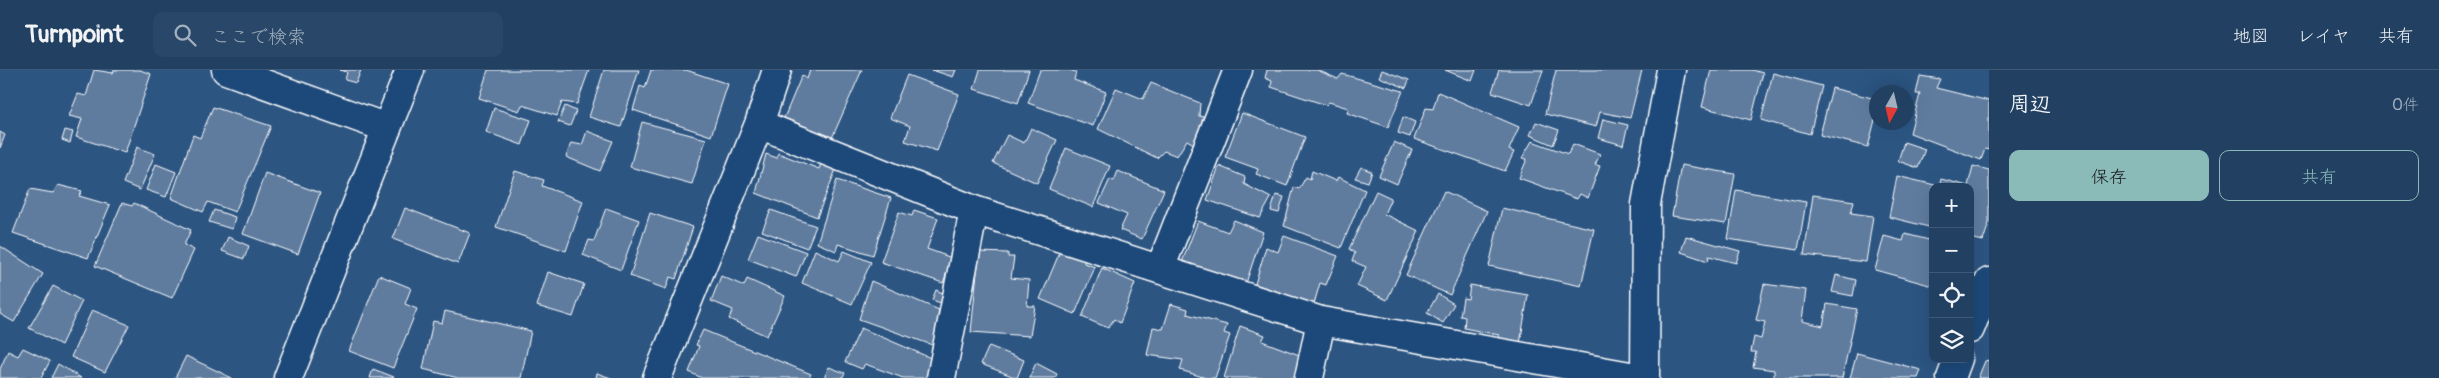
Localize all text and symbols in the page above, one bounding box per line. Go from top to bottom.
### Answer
search box [153,12,503,57]
text: Turnpoint [25,20,123,49]
icon: search [171,21,199,49]
text: ここで検索 [211,25,306,49]
text: 地図 [2233,25,2269,48]
text: レイヤ [2297,25,2350,48]
text: 共有 [2378,25,2414,48]
north arrow [1869,85,1914,130]
text: 周辺 [2009,91,2051,118]
text: 0件 [2392,95,2419,115]
button: 保存 [2009,150,2209,201]
button: 共有 [2219,150,2419,201]
map controls [1929,183,1974,363]
button: + [1929,183,1974,228]
button: − [1929,228,1974,273]
button: locate [1929,273,1974,318]
button: layers [1929,318,1974,363]

